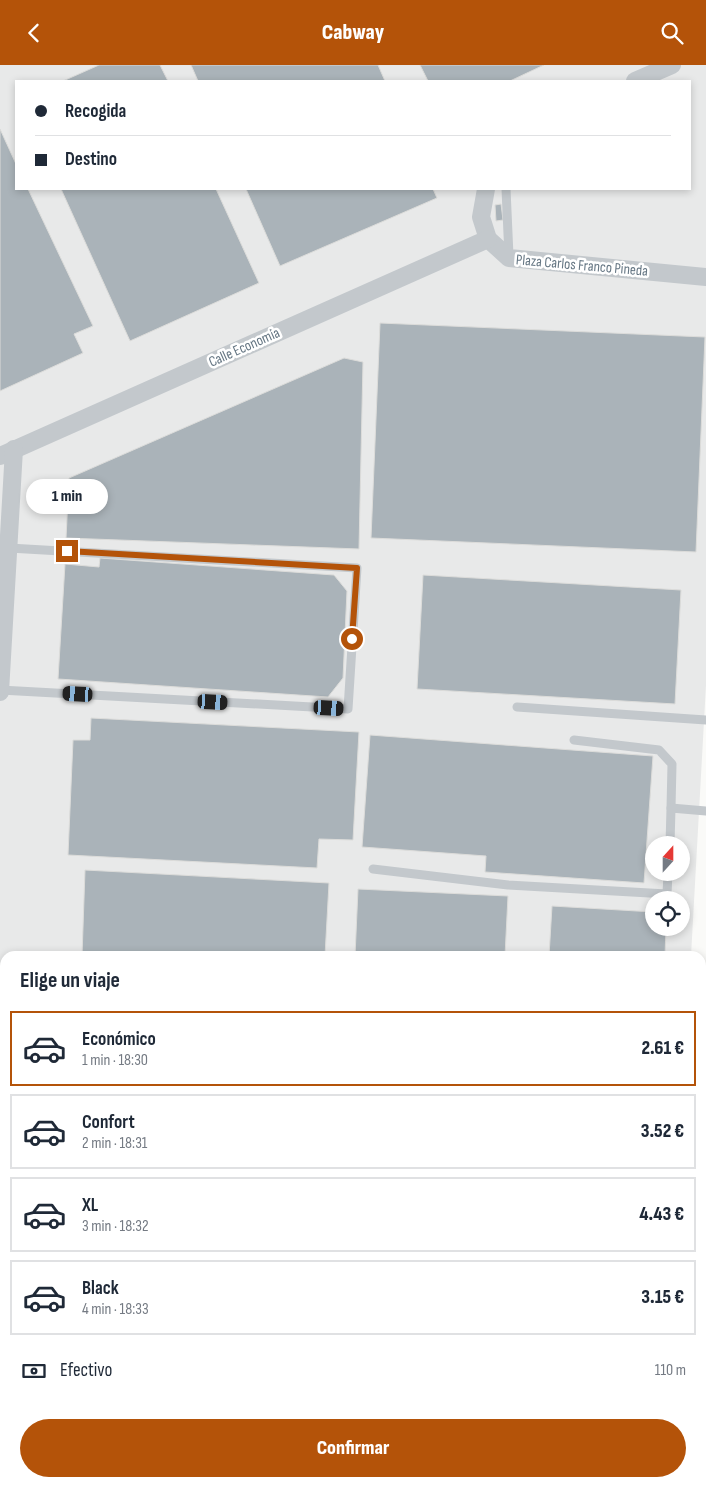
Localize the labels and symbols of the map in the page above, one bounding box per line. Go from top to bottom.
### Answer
street label: Plaza Carlos Franco Pineda [515,250,649,281]
street label: Calle Economía [206,323,283,372]
callout: 1 min [26,479,108,513]
route end [56,540,78,562]
route start [341,628,363,650]
car [62,686,93,702]
car [197,694,228,710]
car [313,700,344,716]
north arrow [645,836,690,881]

